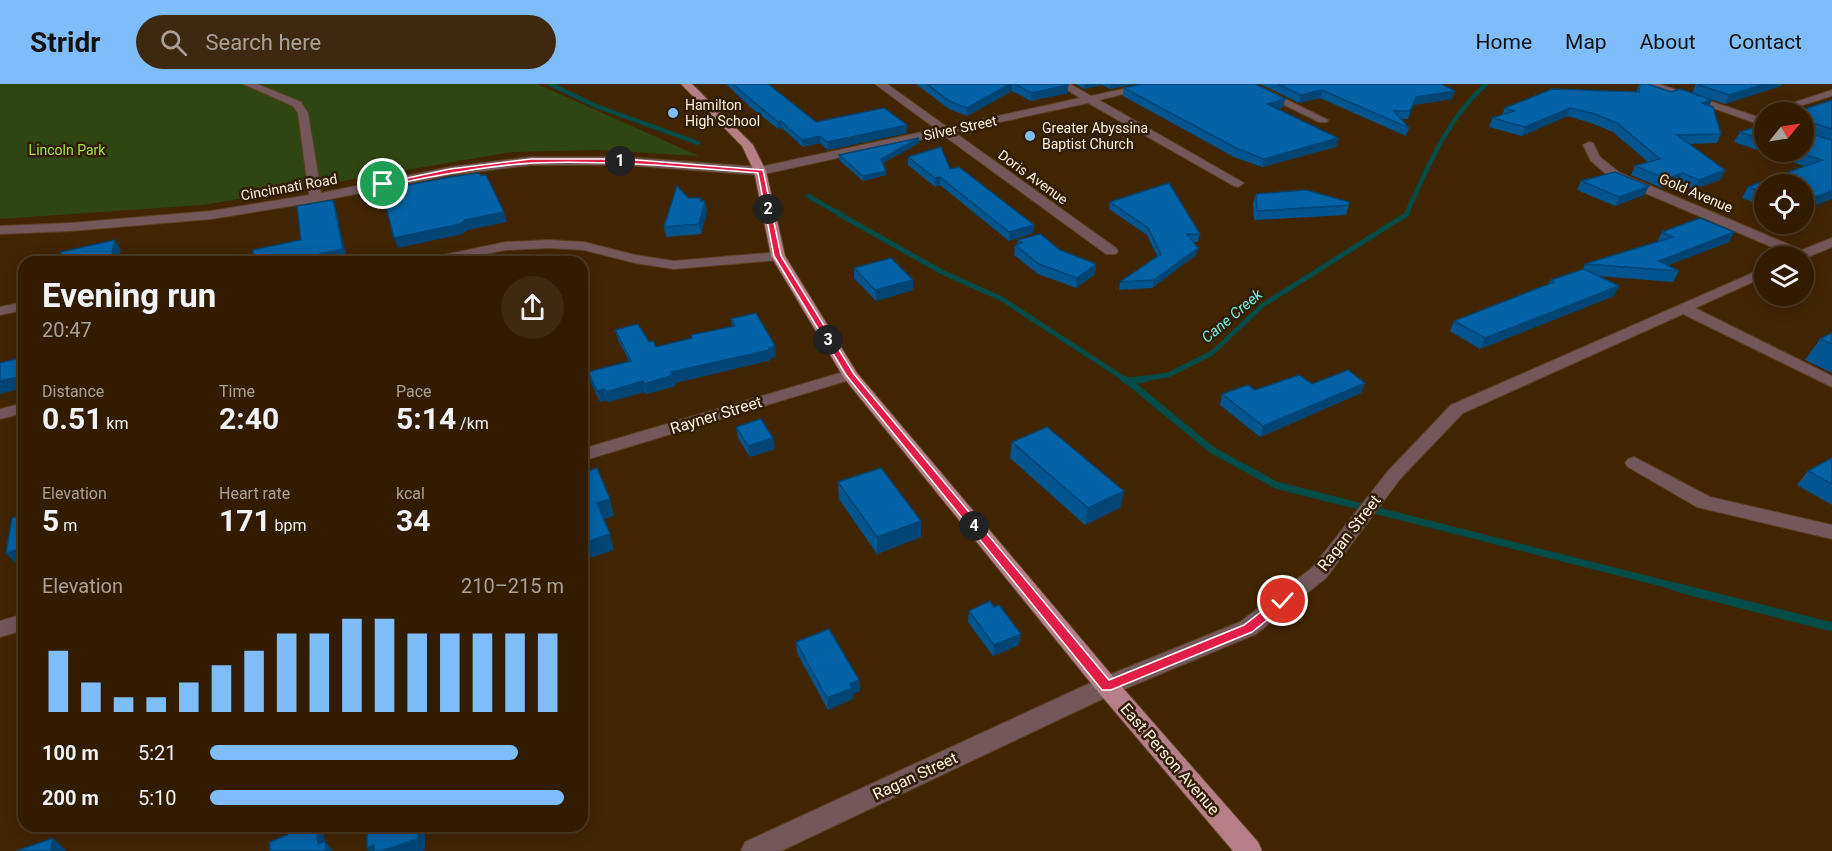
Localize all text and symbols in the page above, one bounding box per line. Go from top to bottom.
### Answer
search box [136,15,556,69]
text: Stridr [30,26,100,59]
icon: search [157,26,190,59]
text: Search here [205,30,321,55]
text: Home [1476,30,1532,54]
text: Map [1565,30,1607,54]
text: About [1640,30,1696,54]
text: Contact [1729,30,1802,54]
place label: Hamilton High School [685,97,760,129]
north arrow [1754,102,1814,162]
map controls [1754,102,1814,306]
marker: Hamilton High School [666,106,680,120]
street label: Silver Street [922,112,998,144]
place label: Greater Abyssina Baptist Church [1042,120,1148,152]
marker: Greater Abyssina Baptist Church [1023,129,1037,143]
park label: Lincoln Park [29,142,106,158]
pin: 1 [605,146,635,176]
street label: Doris Avenue [995,146,1071,208]
text: 1 [615,151,625,170]
pin [357,158,408,209]
icon: arrive [366,167,399,200]
street label: Gold Avenue [1657,170,1735,216]
street label: Cincinnati Road [240,171,338,203]
button: locate [1754,174,1814,234]
pin: 2 [753,194,783,224]
text: 2 [763,199,773,218]
button: layers [1754,246,1814,306]
text: Evening run [42,276,216,315]
button: share [501,276,564,339]
water label: Cane Creek [1198,285,1267,347]
text: 20:47 [42,318,92,342]
pin: 3 [813,325,843,355]
text: 3 [823,330,833,349]
text: Distance [42,382,104,401]
text: Time [219,382,255,401]
text: Pace [396,382,432,401]
street label: Rayner Street [668,392,764,438]
text: 0.51 [42,401,102,436]
text: 2:40 [219,401,279,436]
text: 5:14 [396,401,456,436]
text: km [102,414,128,433]
text: /km [456,414,489,433]
text: Elevation [42,484,107,503]
text: Heart rate [219,484,290,503]
text: kcal [396,484,425,503]
street label: Ragan Street [1313,491,1385,575]
text: 5 [42,503,59,538]
text: 171 [219,503,271,538]
text: 34 [396,503,430,538]
pin: 4 [959,511,989,541]
text: m [59,516,77,535]
text: bpm [271,516,307,535]
text: 4 [969,516,979,535]
text: Elevation [42,574,123,598]
text: 210–215 m [461,574,564,598]
pin [1257,575,1308,626]
icon: check [1266,584,1299,617]
street label: East Person Avenue [1116,699,1224,819]
text: 100 m [42,741,99,765]
text: 5:21 [138,741,177,765]
street label: Ragan Street [870,748,960,804]
text: 200 m [42,786,99,810]
text: 5:10 [138,786,177,810]

